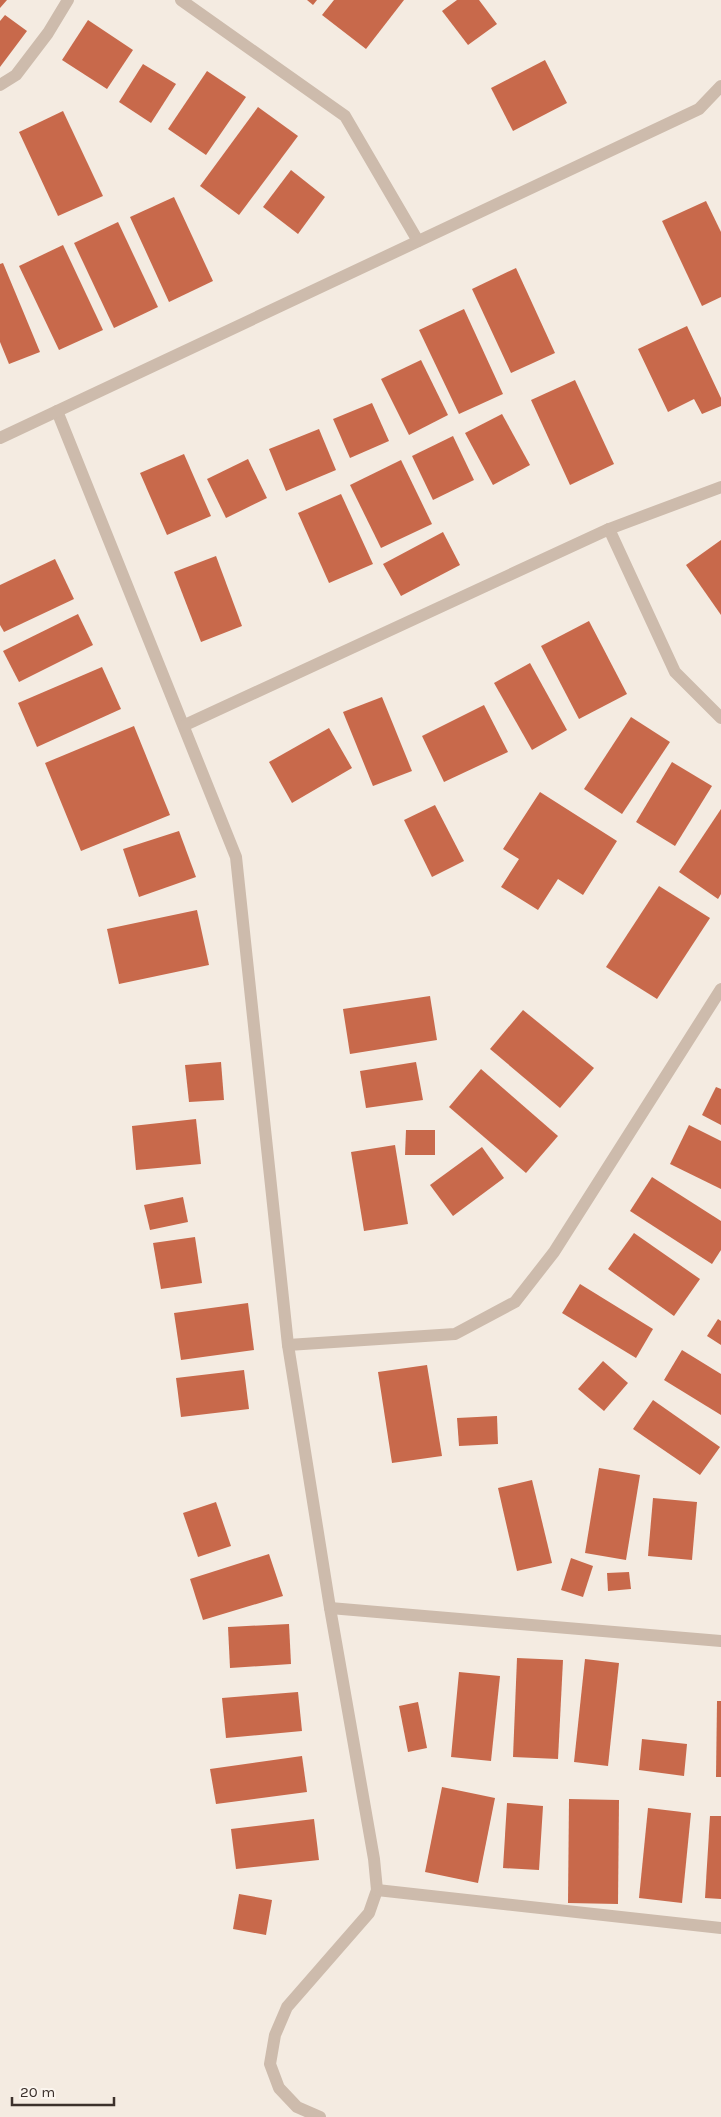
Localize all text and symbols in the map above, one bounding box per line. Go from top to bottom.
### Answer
scale bar [12,2074,115,2106]
text: 20 m [20,2083,55,2101]

